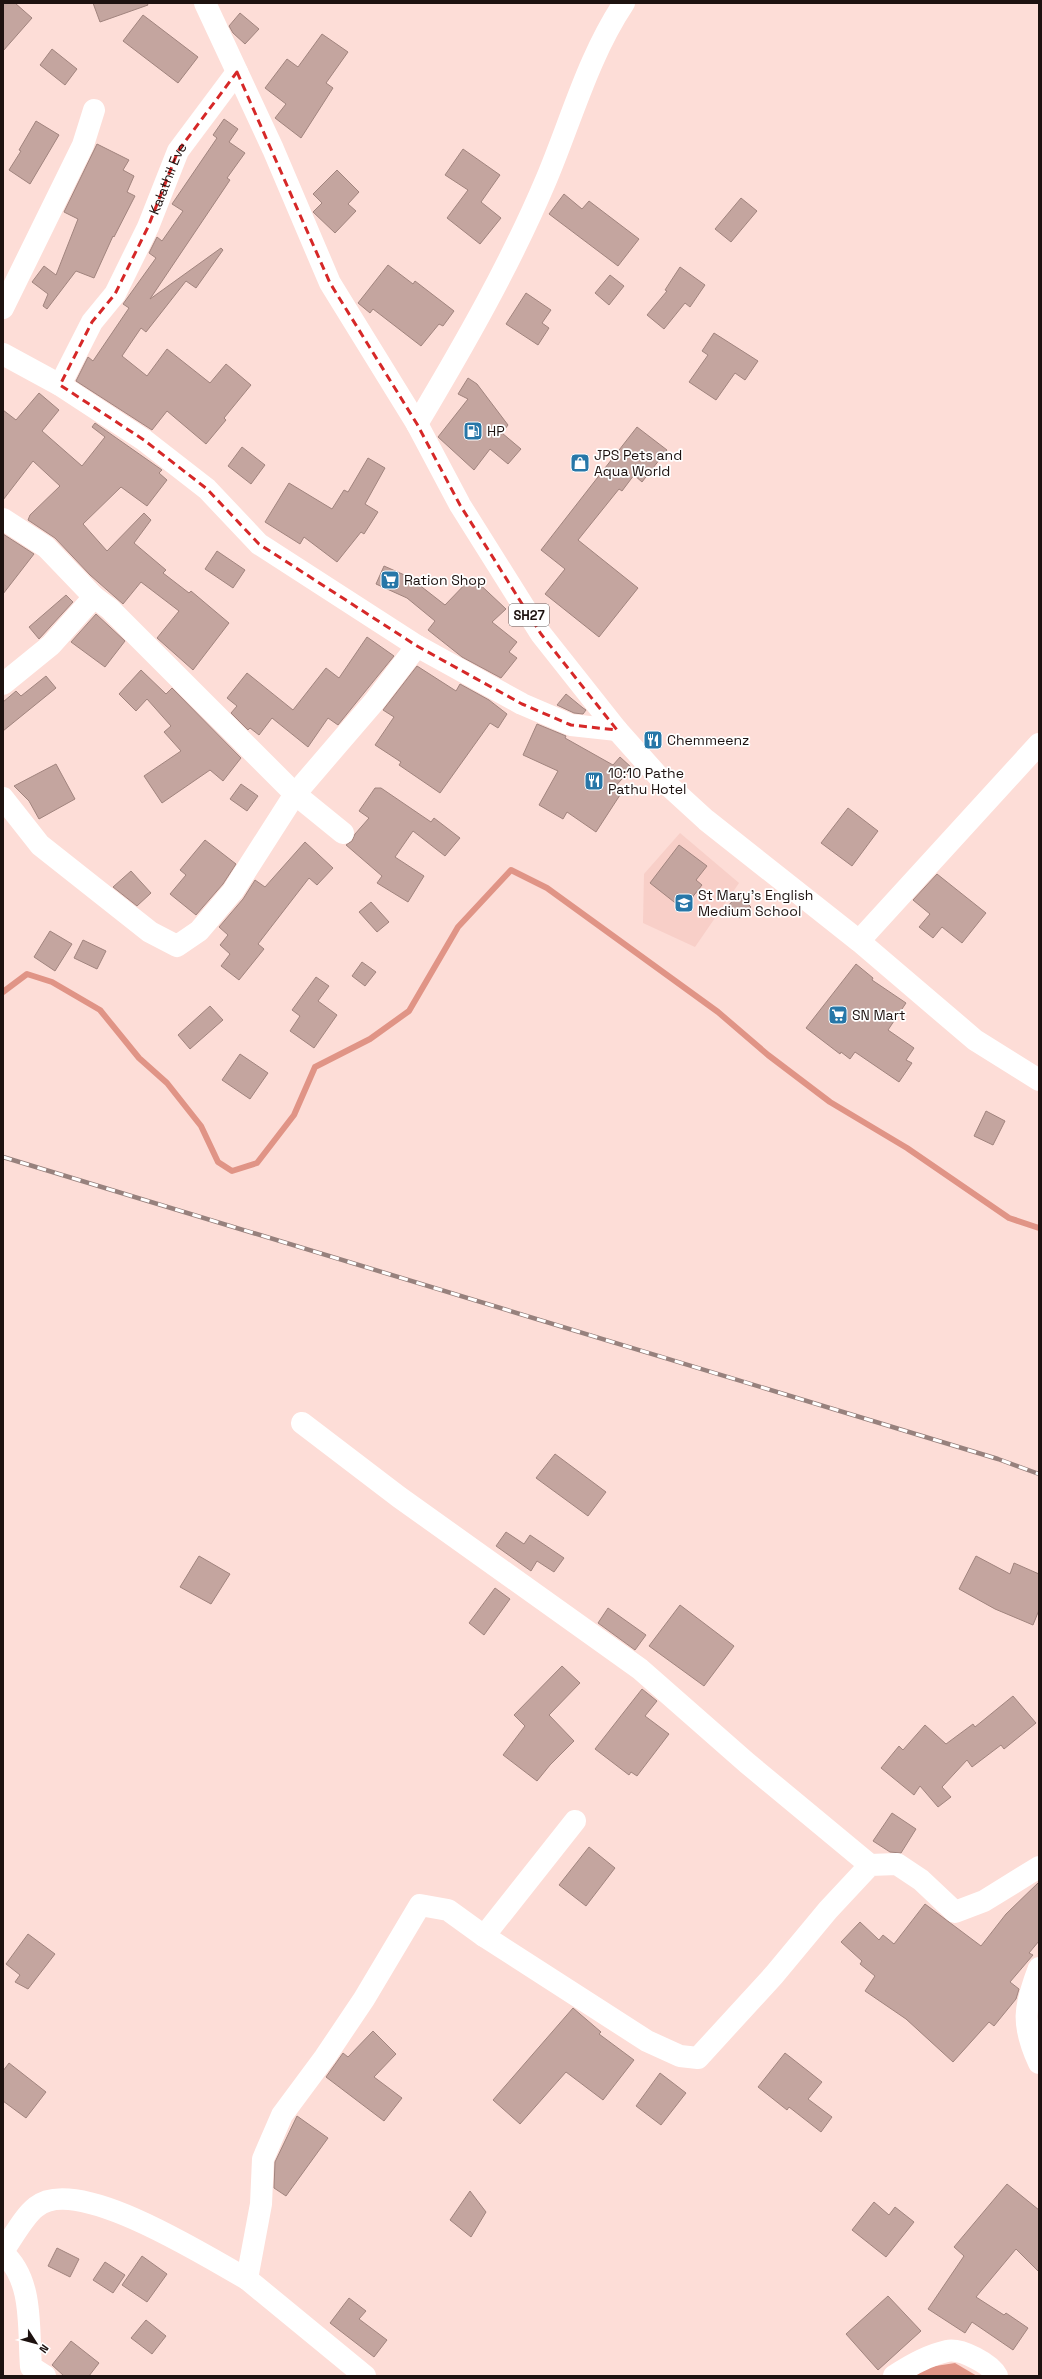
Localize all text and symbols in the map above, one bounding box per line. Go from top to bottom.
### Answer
street label: Kalathil Eve [145,138,191,217]
fuel station icon: HP [462,420,484,442]
place label: HP [487,422,505,440]
place label: JPS Pets and Aqua World [594,446,682,480]
shop icon: JPS Pets and Aqua World [569,452,591,474]
supermarket icon: Ration Shop [379,569,401,591]
place label: Ration Shop [404,571,486,589]
road number: SH27 [509,604,549,626]
restaurant icon: Chemmeenz [642,729,664,751]
place label: Chemmeenz [667,731,749,749]
place label: 10:10 Pathe Pathu Hotel [608,764,686,798]
restaurant icon: 10:10 Pathe Pathu Hotel [583,770,605,792]
place label: St Mary's English Medium School [698,886,813,920]
school or university icon: St Mary's English Medium School [673,892,695,914]
supermarket icon: SN Mart [827,1004,849,1026]
place label: SN Mart [852,1006,905,1024]
north arrow [16,2323,56,2363]
text: N [36,2342,52,2356]

